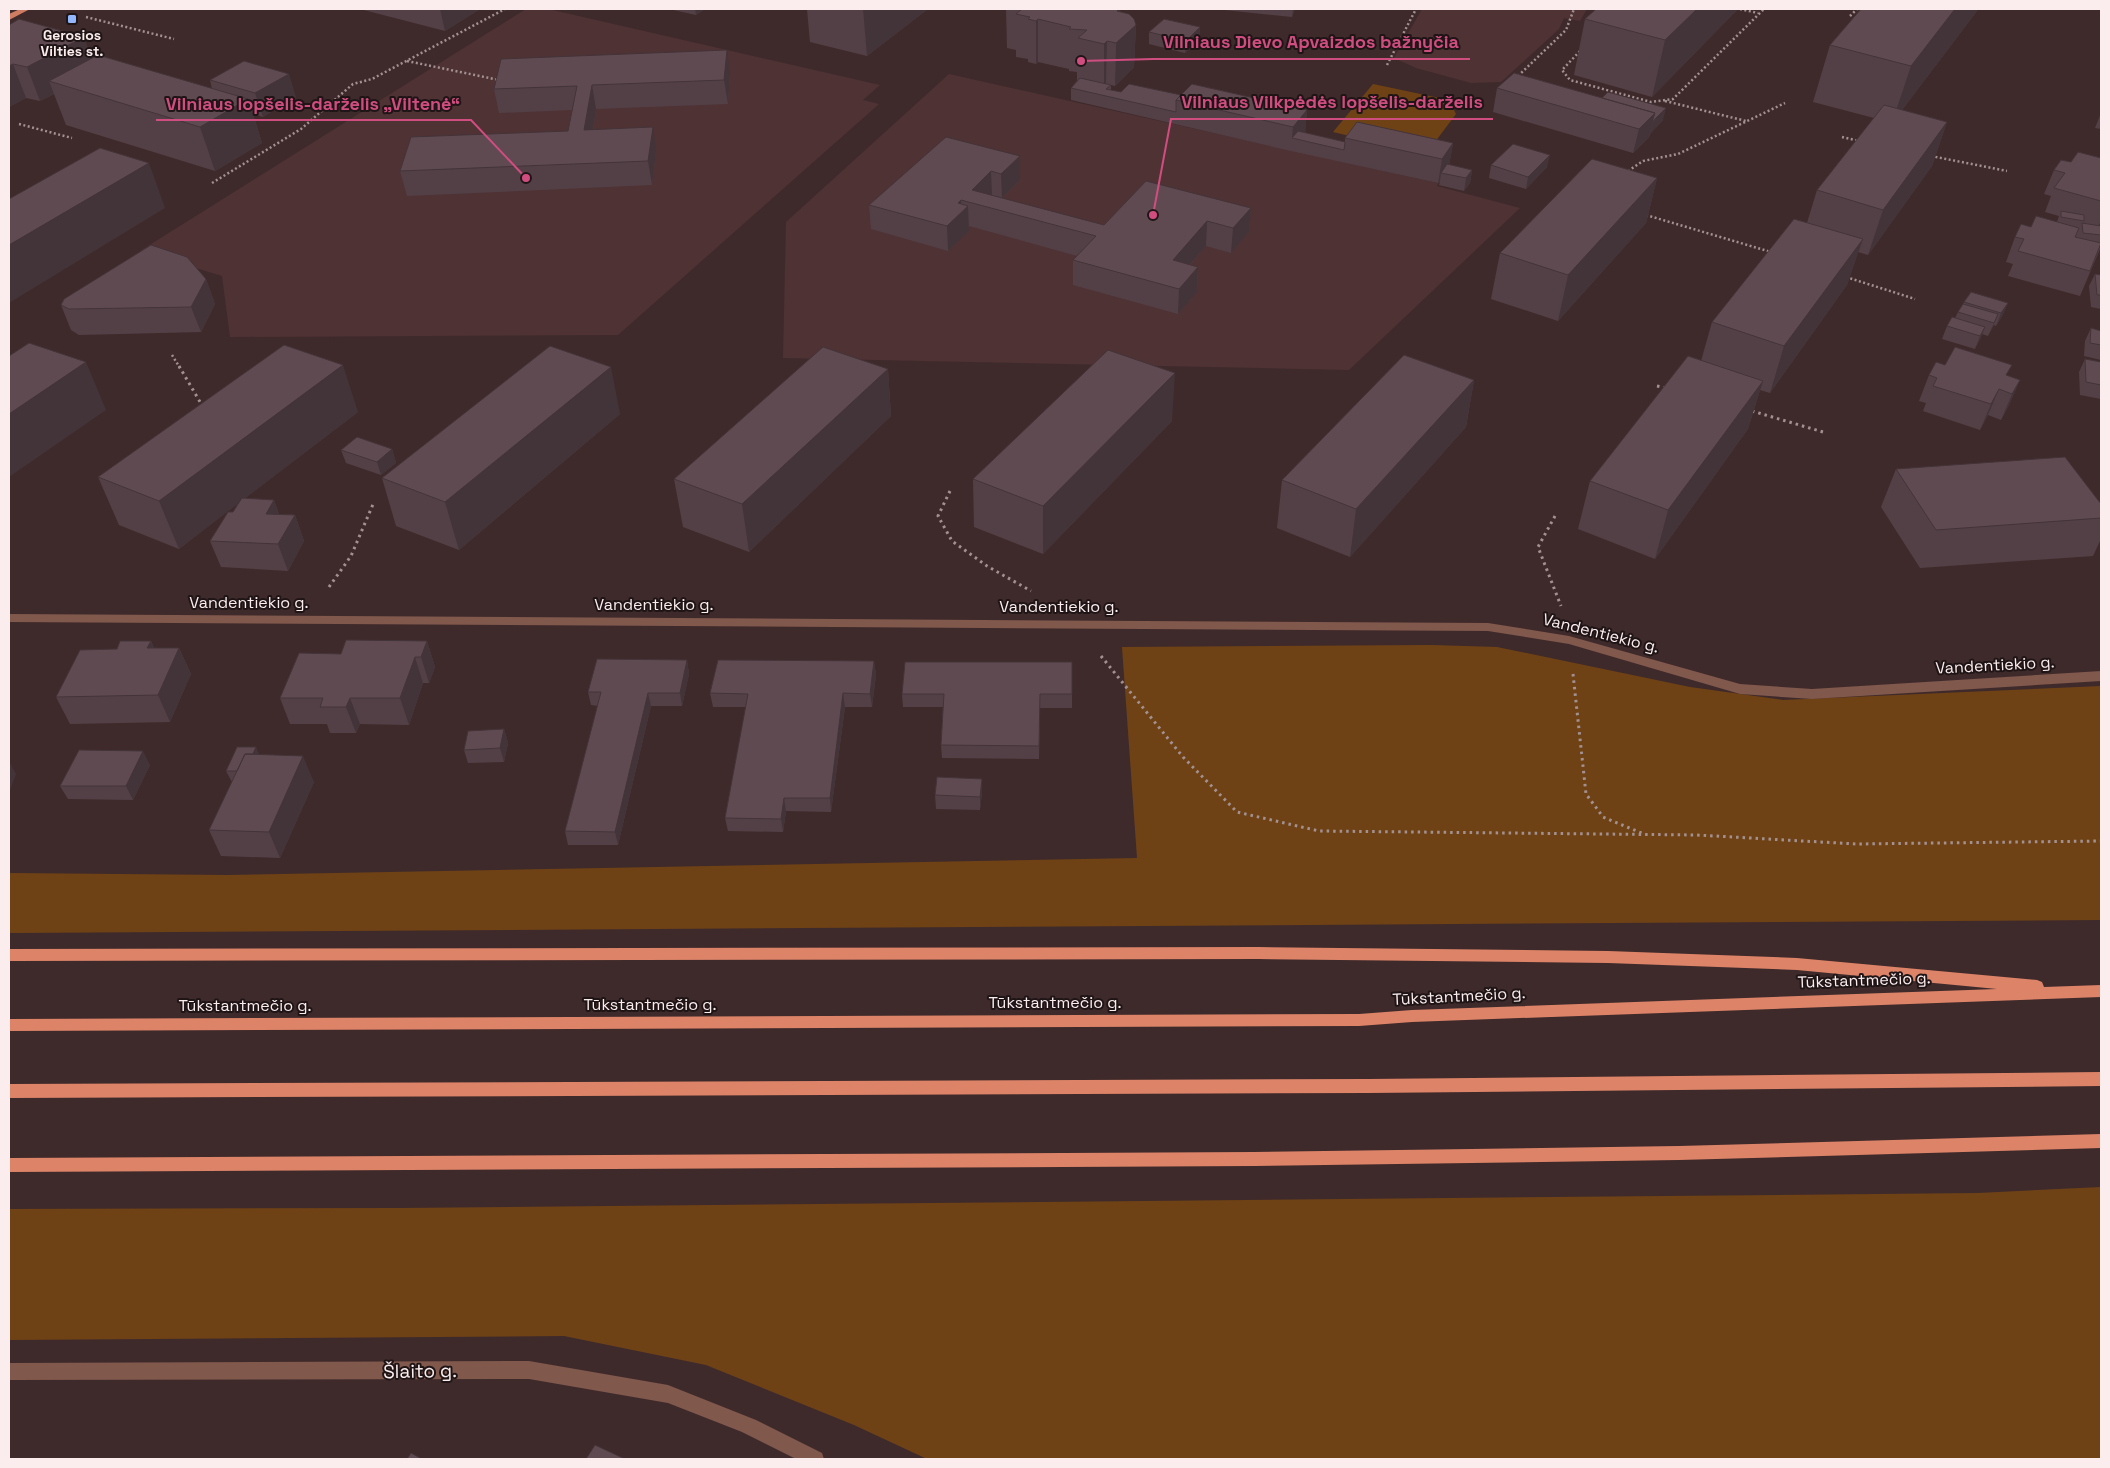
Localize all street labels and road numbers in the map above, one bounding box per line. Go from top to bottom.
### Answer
street label: Vandentiekio g. [189,592,309,613]
street label: Vandentiekio g. [594,594,714,615]
street label: Vandentiekio g. [999,596,1119,617]
street label: Vandentiekio g. [1541,608,1661,658]
street label: Vandentiekio g. [1935,651,2055,679]
street label: Tūkstantmečio g. [1797,967,1931,993]
street label: Tūkstantmečio g. [1392,982,1526,1010]
street label: Tūkstantmečio g. [988,992,1122,1013]
street label: Tūkstantmečio g. [583,994,717,1015]
street label: Tūkstantmečio g. [178,995,312,1016]
street label: Šlaito g. [383,1358,457,1384]

